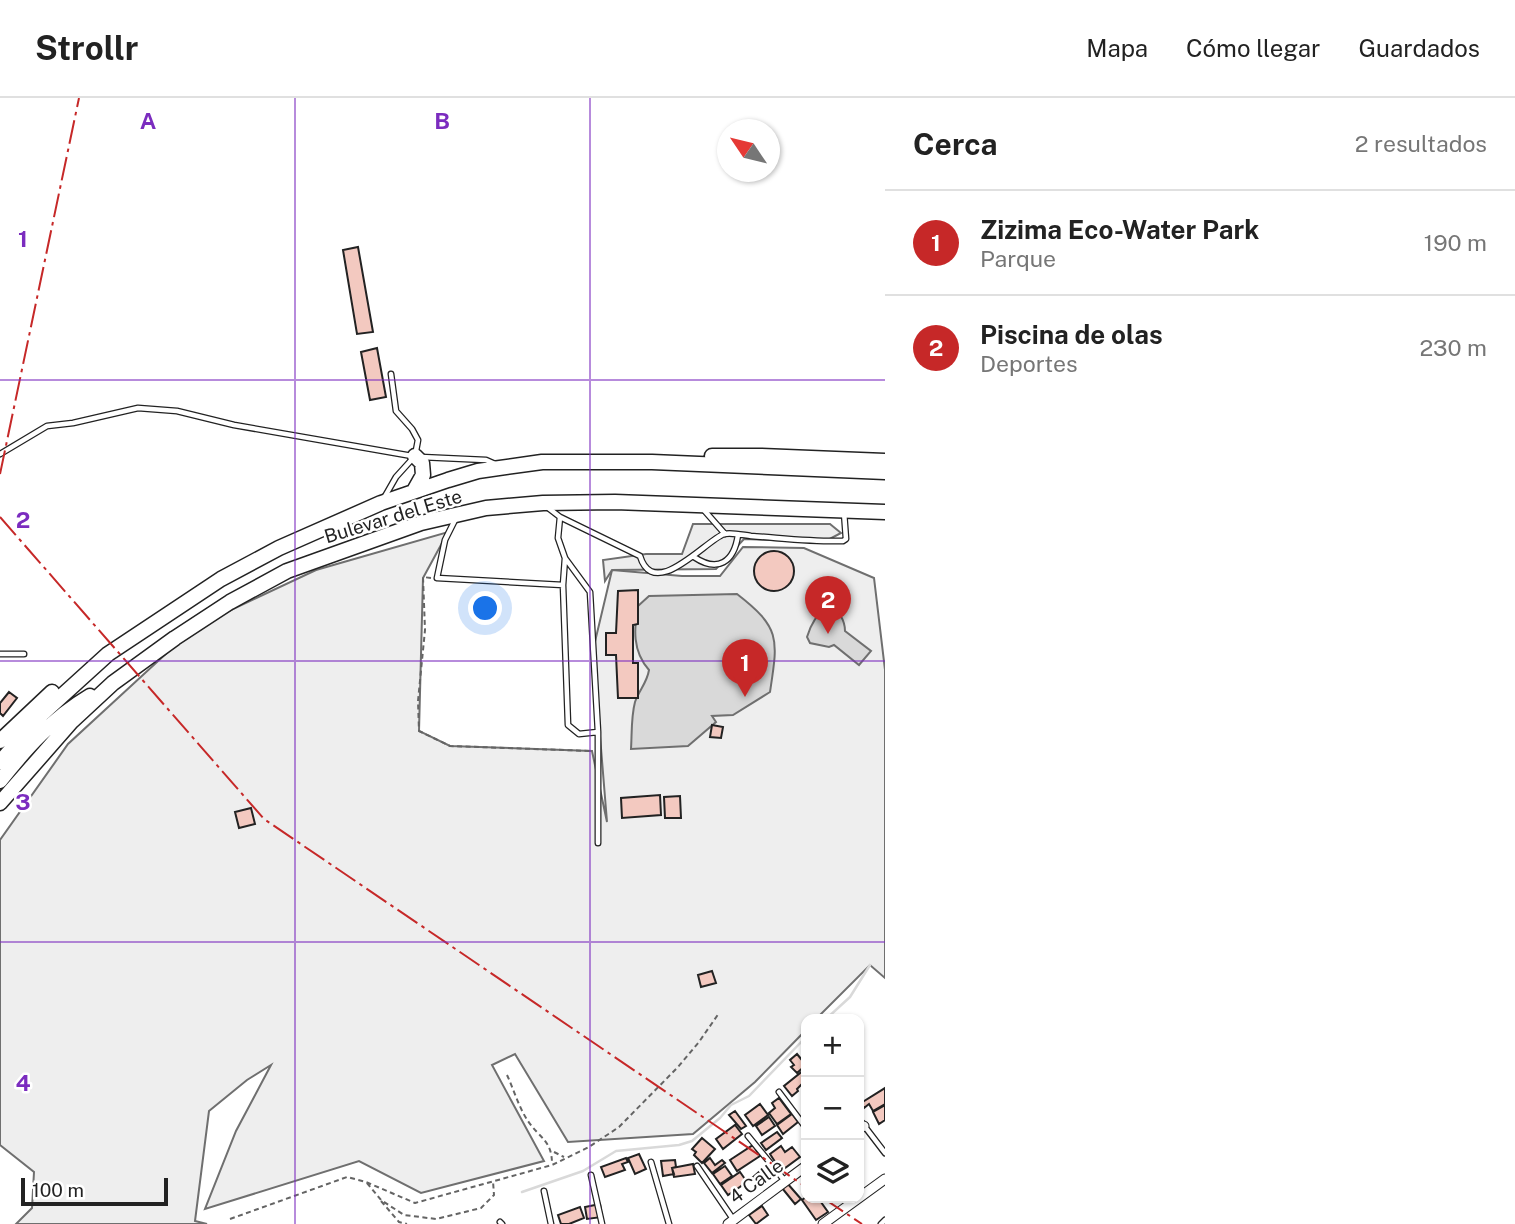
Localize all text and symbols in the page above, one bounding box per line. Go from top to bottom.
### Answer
text: Strollr [35,29,138,67]
text: Mapa [1086,34,1148,62]
text: Cómo llegar [1186,34,1320,62]
text: Guardados [1358,34,1480,62]
text: A [140,107,157,134]
text: B [434,107,450,134]
north arrow [717,119,780,182]
text: Cerca [913,126,998,162]
text: 2 resultados [1355,130,1487,157]
text: Zizima Eco-Water Park [980,214,1259,245]
text: 1 [18,225,28,252]
text: 1 [931,229,941,256]
text: 190 m [1424,229,1487,256]
text: Parque [980,245,1056,272]
text: Piscina de olas [980,319,1163,350]
text: 2 [929,334,943,361]
text: 230 m [1419,334,1487,361]
text: Deportes [980,350,1078,377]
street label: Bulevar del Este [322,485,464,547]
text: 2 [16,506,30,533]
pin: 2 [805,576,851,634]
your location [468,591,502,625]
pin: 1 [722,639,768,697]
text: 3 [15,788,31,815]
map controls [801,1014,864,1203]
button: + [801,1014,864,1077]
text: 4 [15,1069,31,1096]
button: − [801,1077,864,1140]
button: layers [801,1140,864,1203]
street label: 4 Calle [725,1154,787,1208]
scale bar [21,1175,168,1207]
text: 100 m [32,1179,84,1201]

